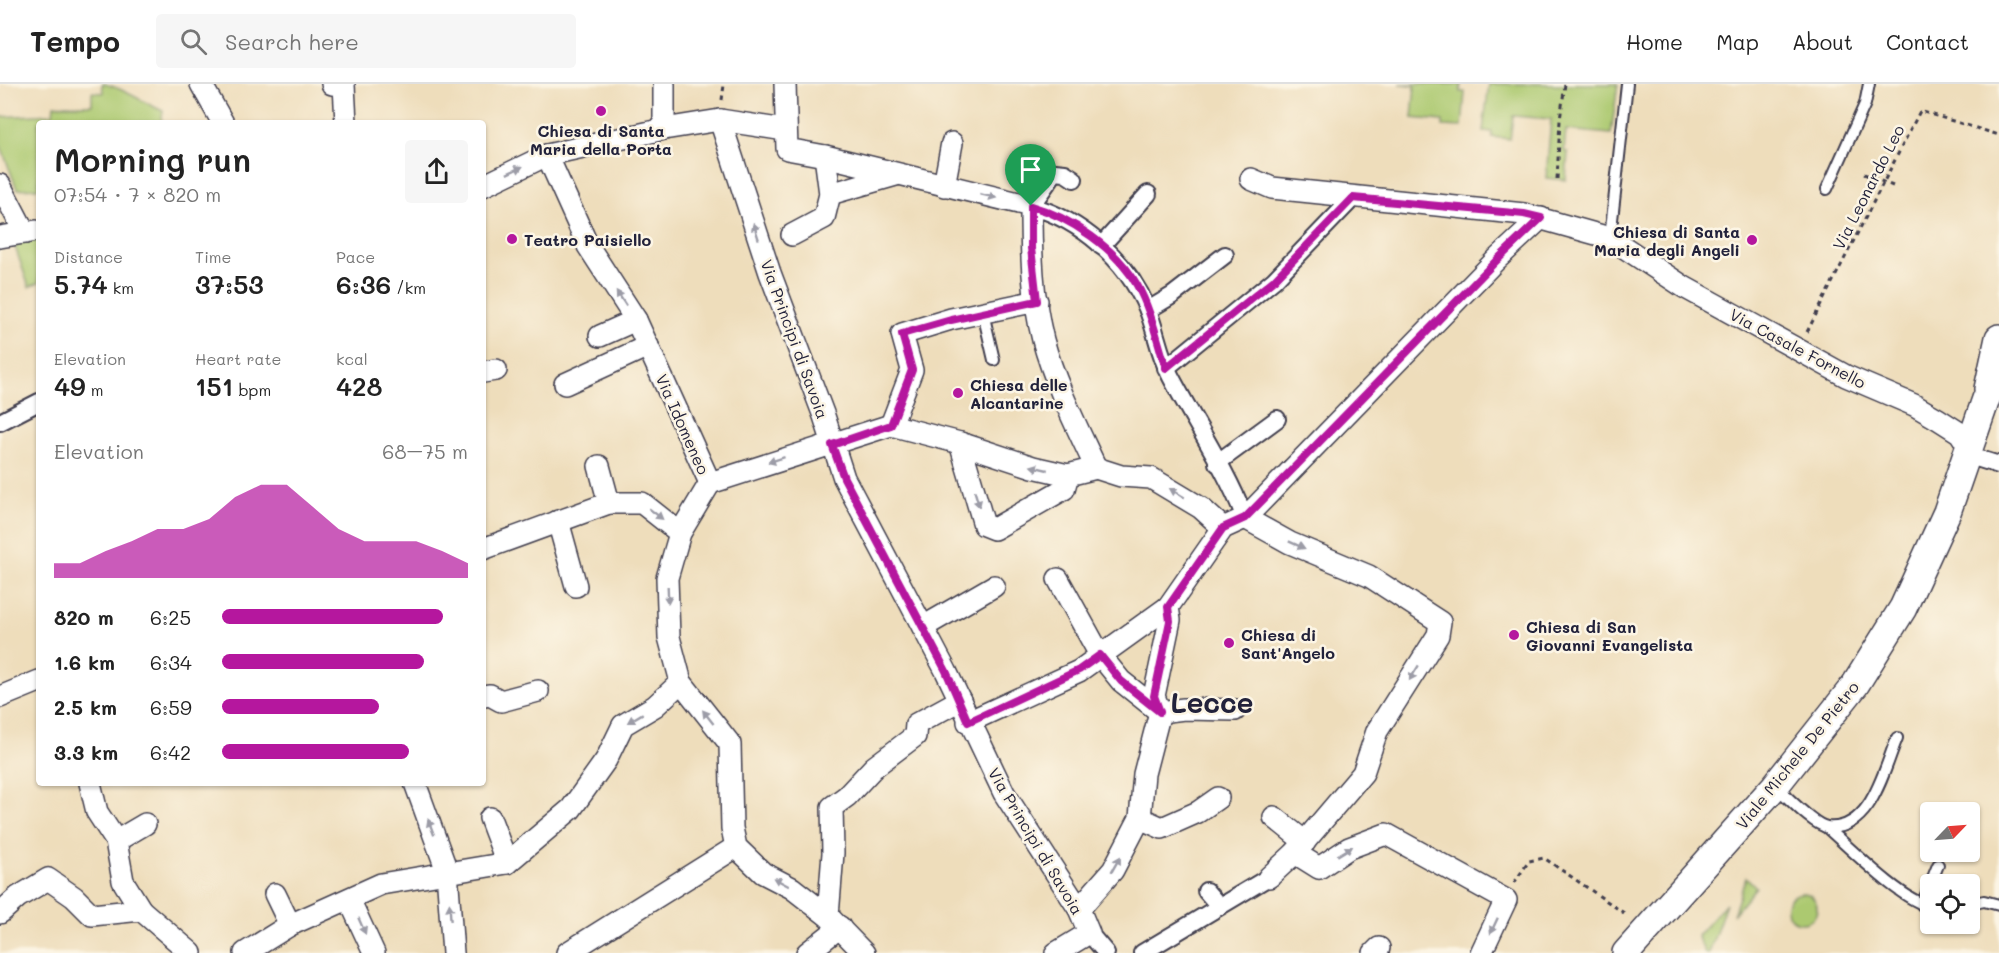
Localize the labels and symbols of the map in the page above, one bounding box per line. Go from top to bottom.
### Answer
marker: Chiesa di Santa Maria della Porta [594,104,608,118]
place label: Chiesa di Santa Maria della Porta [530,120,672,159]
street label: Via Leonardo Leo [1827,121,1909,253]
pin [1005,144,1056,206]
one-way arrow [507,166,524,175]
one-way arrow [979,192,998,201]
place label: Chiesa di Santa Maria degli Angeli [1594,221,1740,260]
one-way arrow [751,222,761,240]
place label: Teatro Paisiello [524,229,652,250]
marker: Teatro Paisiello [505,232,519,246]
marker: Chiesa di Santa Maria degli Angeli [1745,233,1759,247]
street label: Via Principi di Savoia [756,256,834,422]
one-way arrow [616,290,627,306]
street label: Via Casale Fornello [1726,303,1870,393]
street label: Via Idomeneo [651,370,715,478]
place label: Chiesa delle Alcantarine [970,374,1068,413]
marker: Chiesa delle Alcantarine [951,386,965,400]
one-way arrow [767,456,785,466]
one-way arrow [1030,463,1048,473]
one-way arrow [1169,488,1185,499]
one-way arrow [973,490,982,508]
one-way arrow [648,508,664,520]
one-way arrow [1288,541,1305,550]
one-way arrow [663,585,672,604]
place label: Chiesa di San Giovanni Evangelista [1526,616,1693,655]
place label: Chiesa di Sant'Angelo [1241,624,1335,663]
marker: Chiesa di San Giovanni Evangelista [1507,628,1521,642]
marker: Chiesa di Sant'Angelo [1222,636,1236,650]
one-way arrow [1408,665,1419,681]
street label: Viale Michele De Pietro [1731,677,1863,833]
district label: Lecce [1170,684,1254,720]
one-way arrow [702,709,715,725]
one-way arrow [627,712,643,723]
street label: Via Principi di Savoia [984,764,1088,918]
north arrow [1920,802,1980,862]
one-way arrow [425,818,435,836]
one-way arrow [1337,846,1353,857]
one-way arrow [1111,855,1121,872]
one-way arrow [772,877,789,887]
one-way arrow [446,903,455,922]
one-way arrow [357,917,366,934]
one-way arrow [1489,918,1498,935]

